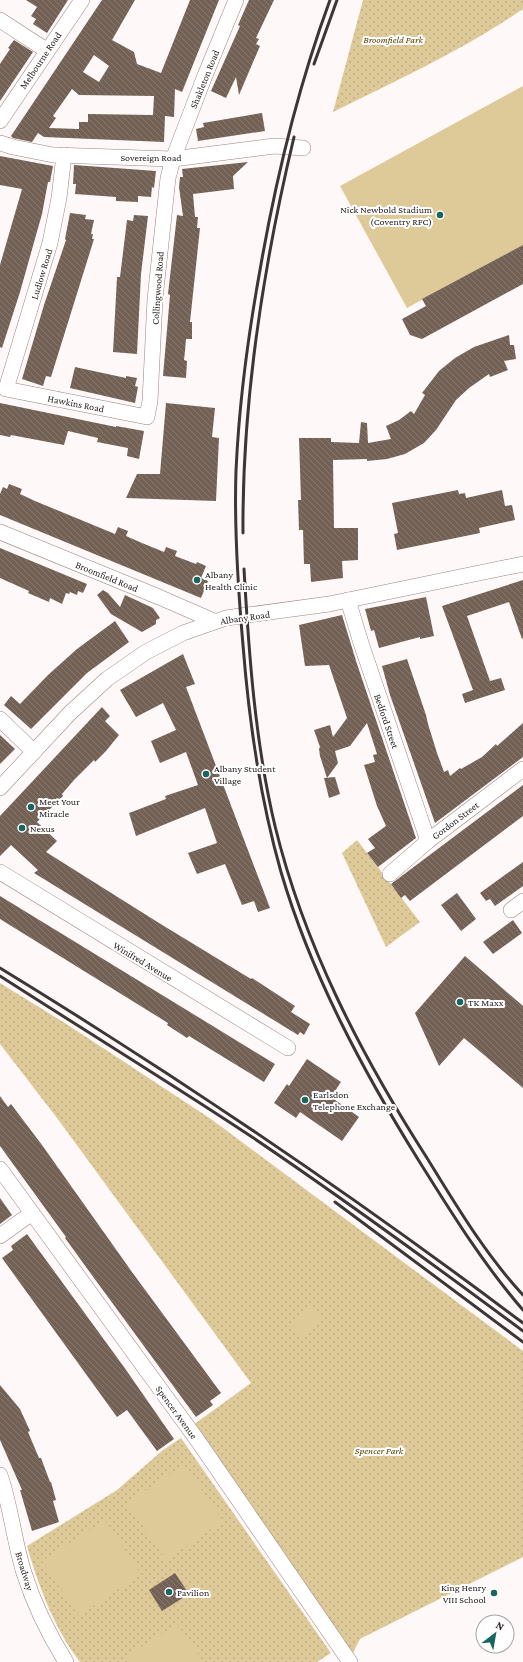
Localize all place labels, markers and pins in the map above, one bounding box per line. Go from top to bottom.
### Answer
place label: Nick Newbold Stadium (Coventry RFC) [340,204,432,228]
marker: Nick Newbold Stadium (Coventry RFC) [435,210,445,220]
place label: Albany Health Clinic [205,569,258,592]
marker: Albany Health Clinic [192,575,202,585]
place label: Albany Student Village [214,763,276,786]
marker: Albany Student Village [201,769,211,779]
place label: Meet Your Miracle [39,796,80,819]
marker: Meet Your Miracle [26,802,36,812]
marker: Nexus [17,823,27,833]
place label: Nexus [30,823,55,834]
marker: TK Maxx [455,997,465,1007]
place label: TK Maxx [468,997,504,1008]
place label: Earlsdon Telephone Exchange [313,1089,396,1112]
marker: Earlsdon Telephone Exchange [300,1095,310,1105]
place label: King Henry VIII School [441,1582,486,1605]
marker: Pavilion [164,1587,174,1597]
place label: Pavilion [177,1587,210,1598]
marker: King Henry VIII School [489,1588,499,1598]

